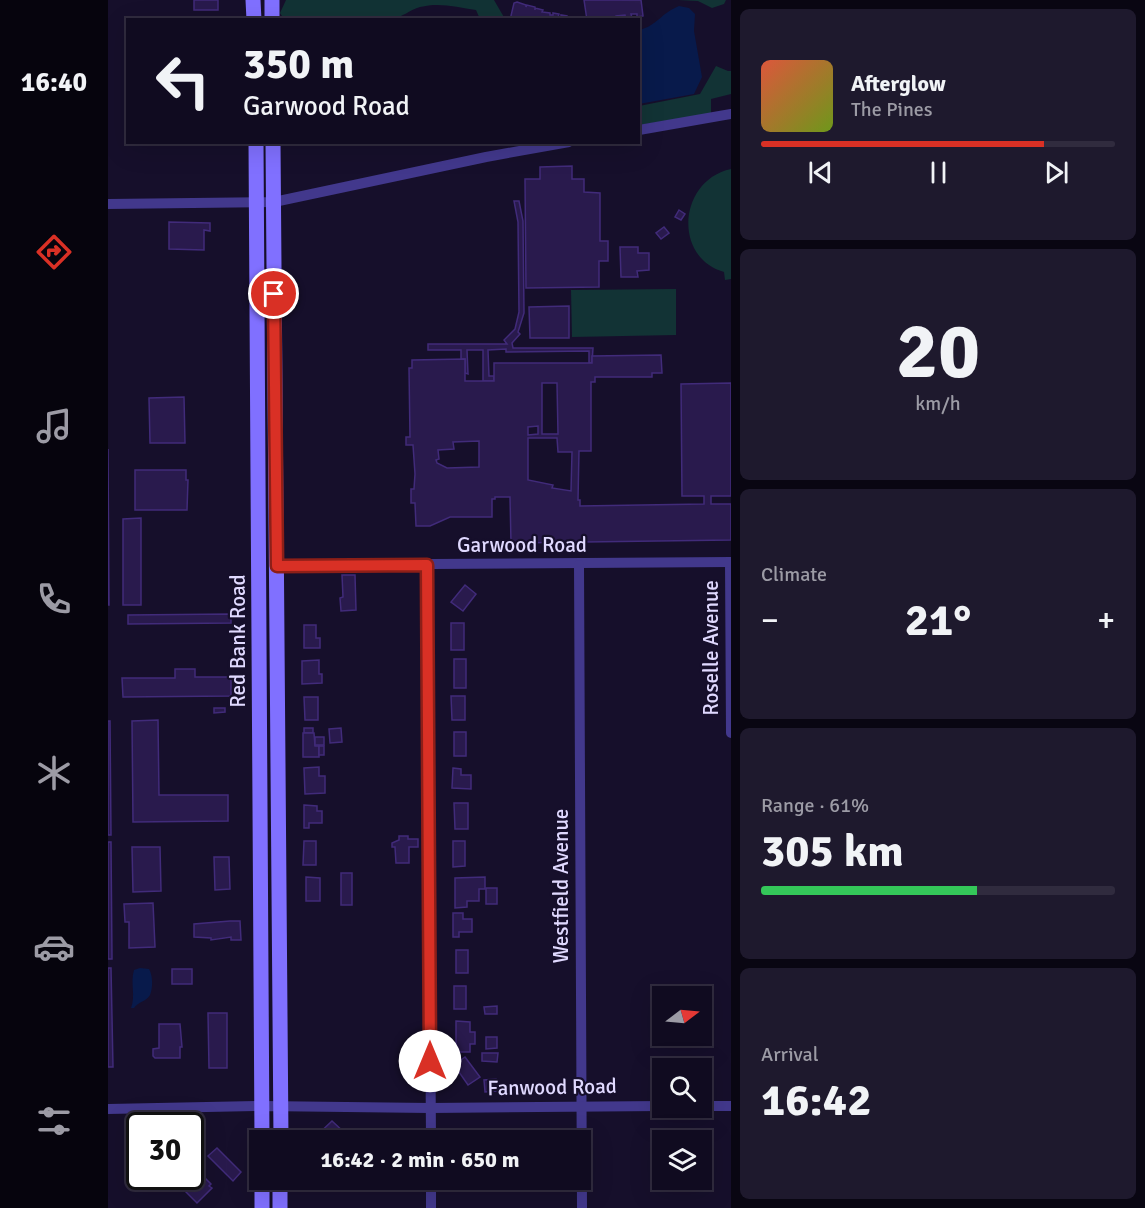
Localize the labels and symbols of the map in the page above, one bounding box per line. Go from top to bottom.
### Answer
pin [248,268,299,319]
street label: Garwood Road [457,532,587,558]
street label: Red Bank Road [225,574,251,708]
street label: Roselle Avenue [698,580,724,716]
street label: Westfield Avenue [548,809,574,963]
north arrow [652,986,712,1046]
position arrow [398,1029,462,1093]
street label: Fanwood Road [487,1073,617,1101]
speed limit sign: 30 [126,1112,204,1190]

